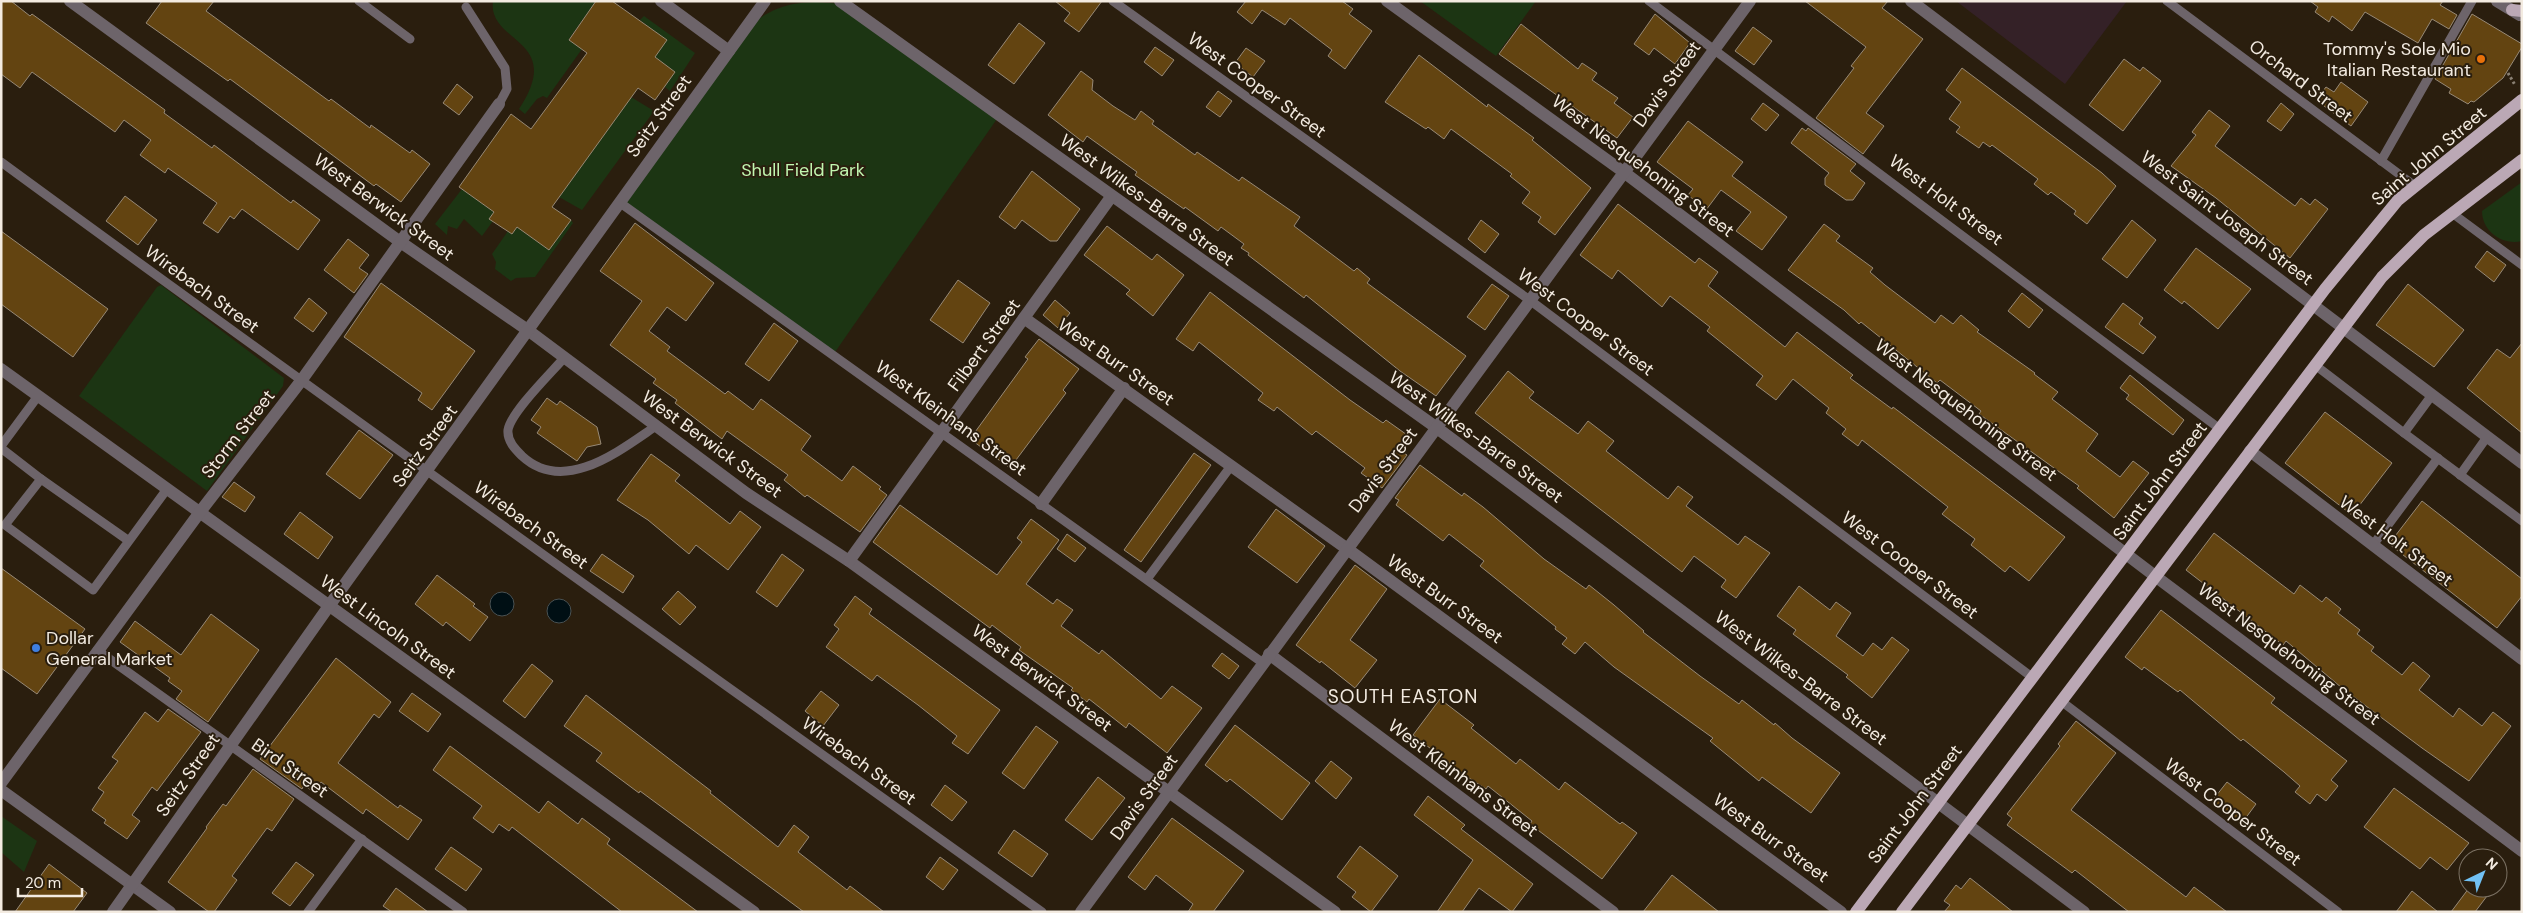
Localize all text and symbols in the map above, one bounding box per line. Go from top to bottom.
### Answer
street label: West Cooper Street [1183,27,1331,143]
street label: Orchard Street [2244,34,2358,128]
street label: Davis Street [1628,36,1706,132]
place label: Tommy's Sole Mio Italian Restaurant [2323,37,2471,82]
marker: Tommy's Sole Mio Italian Restaurant [2475,53,2487,65]
street label: Seitz Street [621,70,697,162]
street label: West Nesquehoning Street [1547,89,1739,243]
street label: Saint John Street [2367,101,2491,211]
street label: West Wilkes-Barre Street [1055,129,1239,271]
street label: West Saint Joseph Street [2136,145,2318,291]
street label: West Berwick Street [309,148,459,266]
street label: West Holt Street [1884,149,2008,251]
park label: Shull Field Park [741,158,865,182]
street label: Wirebach Street [140,239,264,339]
street label: West Cooper Street [1513,263,1659,381]
street label: Filbert Street [942,294,1026,396]
street label: West Burr Street [1053,313,1179,411]
street label: West Nesquehoning Street [1870,333,2062,487]
street label: West Kleinhans Street [870,355,1032,481]
street label: West Wilkes-Barre Street [1384,366,1568,508]
street label: Storm Street [196,385,280,483]
street label: West Berwick Street [637,385,787,503]
street label: Seitz Street [387,400,463,492]
street label: Saint John Street [2107,417,2213,545]
street label: Davis Street [1343,423,1423,517]
street label: Wirebach Street [469,475,593,575]
street label: West Holt Street [2334,490,2458,592]
street label: West Cooper Street [1837,506,1983,624]
street label: West Burr Street [1382,549,1508,649]
street label: West Lincoln Street [315,570,461,684]
street label: West Nesquehoning Street [2193,577,2385,731]
street label: West Wilkes-Barre Street [1710,605,1892,751]
street label: West Berwick Street [967,619,1117,737]
place label: Dollar General Market [46,626,173,671]
marker: Dollar General Market [30,642,42,654]
district label: SOUTH EASTON [1328,684,1478,709]
street label: Wirebach Street [797,711,921,811]
street label: West Kleinhans Street [1383,714,1543,842]
street label: Seitz Street [151,729,225,821]
street label: Bird Street [247,733,333,803]
street label: Saint John Street [1862,740,1968,868]
street label: Davis Street [1105,749,1183,845]
street label: West Cooper Street [2160,753,2306,871]
street label: West Burr Street [1708,788,1834,888]
north arrow [2458,848,2508,898]
text: N [2482,853,2502,874]
scale bar [18,866,81,898]
text: 20 m [25,873,61,893]

